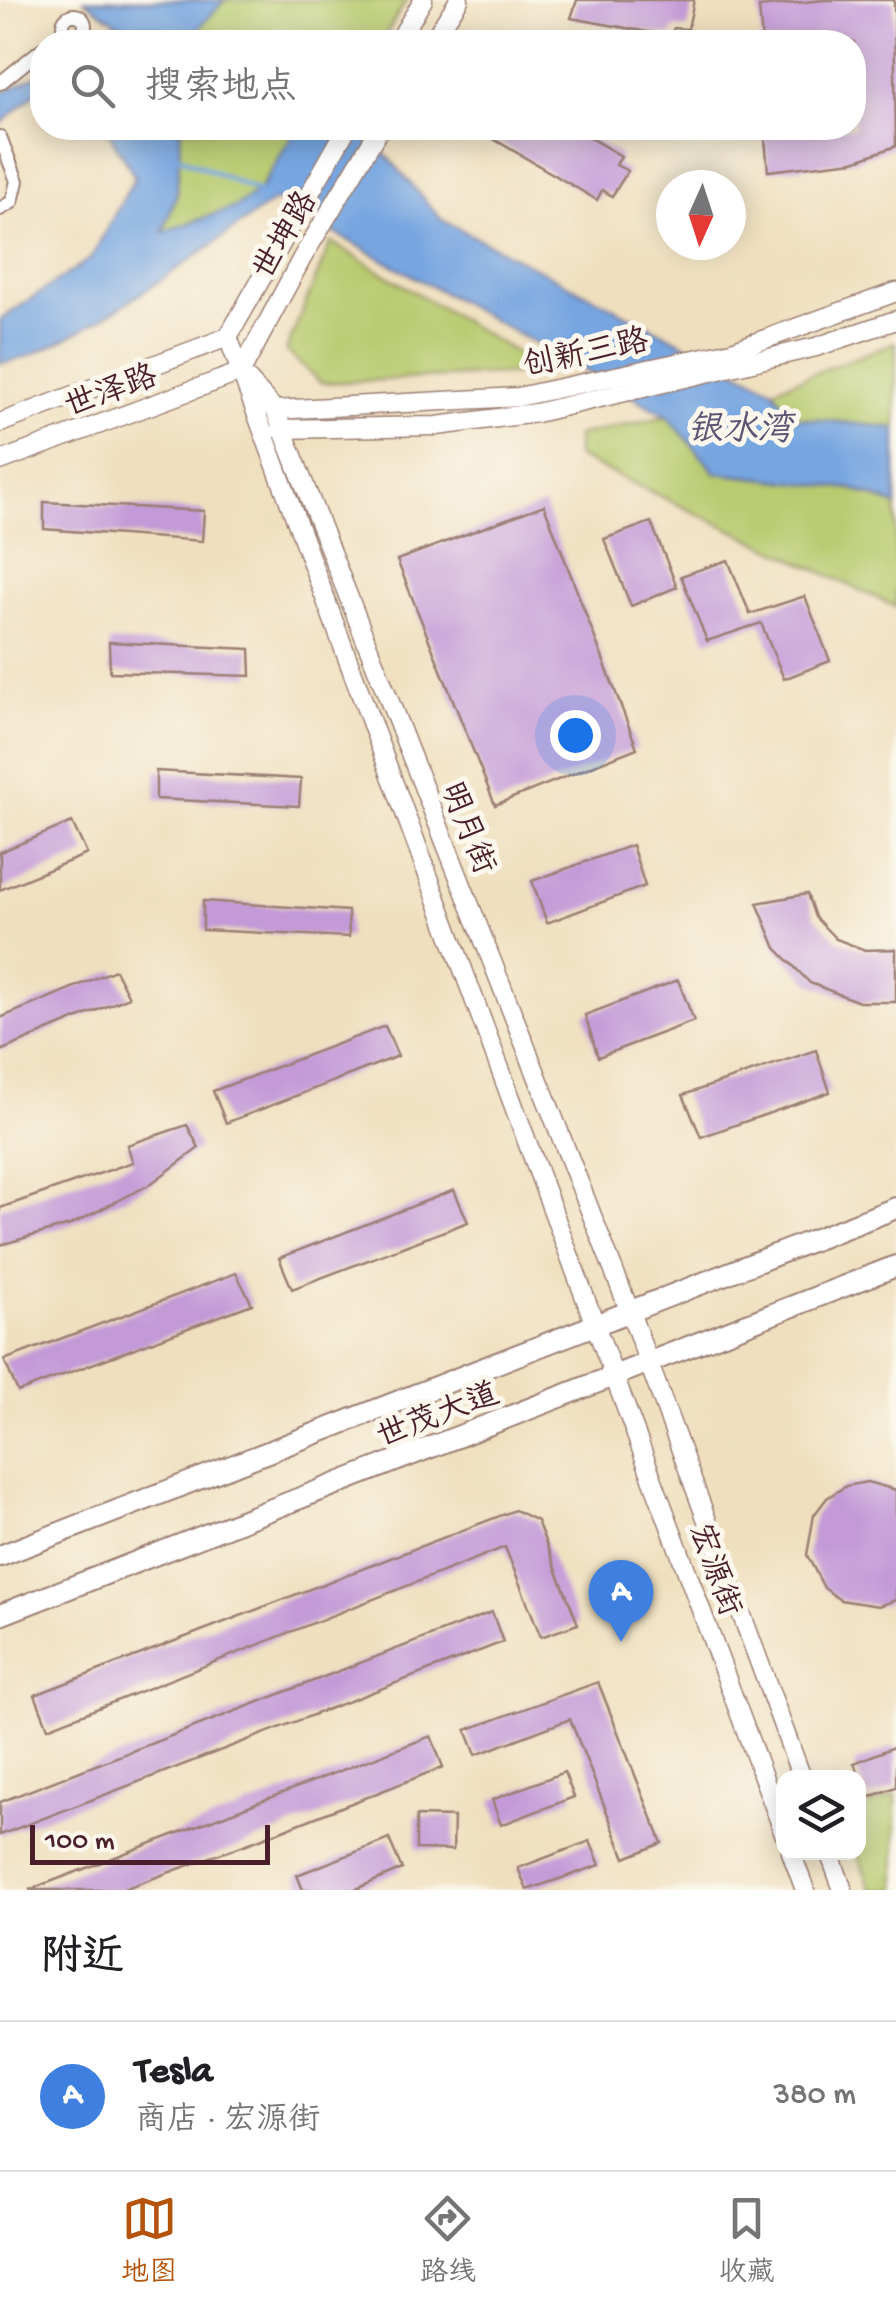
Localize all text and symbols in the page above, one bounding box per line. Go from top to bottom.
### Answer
search box [30,30,866,140]
icon: search [65,58,120,113]
text: 搜索地点 [145,68,297,112]
north arrow [656,170,746,260]
street label: 世坤路 [245,184,328,288]
street label: 创新三路 [519,322,653,388]
street label: 世泽路 [59,358,163,428]
water label: 银水湾 [687,410,796,453]
your location [550,710,601,761]
street label: 明月街 [430,777,501,881]
street label: 世茂大道 [372,1376,505,1458]
street label: 宏源街 [678,1519,748,1622]
pin: A [588,1560,654,1642]
map controls [776,1770,866,1860]
button: layers [776,1770,866,1860]
scale bar [30,1820,270,1864]
text: 100 m [45,1826,115,1859]
text: 附近 [40,1936,124,1985]
text: Tesla [135,2051,213,2095]
text: A [63,2077,82,2115]
text: 380 m [773,2077,856,2115]
text: 商店 · 宏源街 [135,2103,320,2141]
tab: 地图 [121,2191,177,2291]
tab: 路线 [420,2191,476,2291]
tab: 收藏 [719,2191,775,2291]

